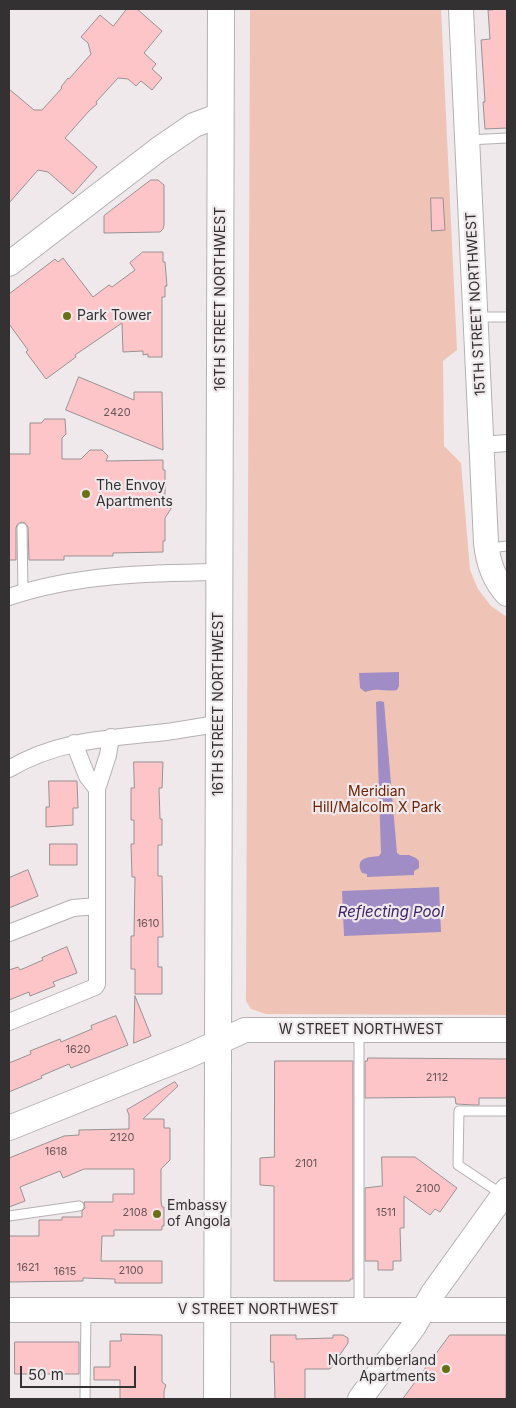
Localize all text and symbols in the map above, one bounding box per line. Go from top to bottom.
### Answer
street label: 16TH STREET NORTHWEST [213,207,229,391]
street label: 15TH STREET NORTHWEST [463,212,489,396]
place label: Park Tower [77,308,152,324]
marker: Park Tower [61,310,73,322]
house number: 2420 [103,406,131,420]
place label: The Envoy Apartments [96,478,173,511]
marker: The Envoy Apartments [80,488,92,500]
street label: 16TH STREET NORTHWEST [211,612,227,796]
park label: Meridian Hill/Malcolm X Park [313,784,441,816]
water label: Reflecting Pool [338,903,444,921]
house number: 1610 [137,917,159,931]
street label: W STREET NORTHWEST [279,1022,443,1038]
house number: 1620 [66,1043,90,1057]
house number: 2112 [426,1071,448,1085]
house number: 2120 [110,1131,134,1145]
house number: 1618 [45,1145,67,1159]
house number: 2101 [295,1157,317,1171]
house number: 2100 [415,1182,441,1196]
place label: Embassy of Angola [167,1198,231,1230]
house number: 2108 [123,1206,147,1220]
house number: 1511 [376,1206,396,1220]
marker: Embassy of Angola [151,1208,163,1220]
house number: 1621 [17,1261,39,1275]
house number: 2100 [118,1264,144,1278]
house number: 1615 [54,1265,76,1279]
street label: V STREET NORTHWEST [178,1302,338,1318]
place label: Northumberland Apartments [328,1353,436,1385]
scale bar [22,1356,139,1388]
marker: Northumberland Apartments [440,1363,452,1375]
text: 50 m [28,1365,64,1384]

